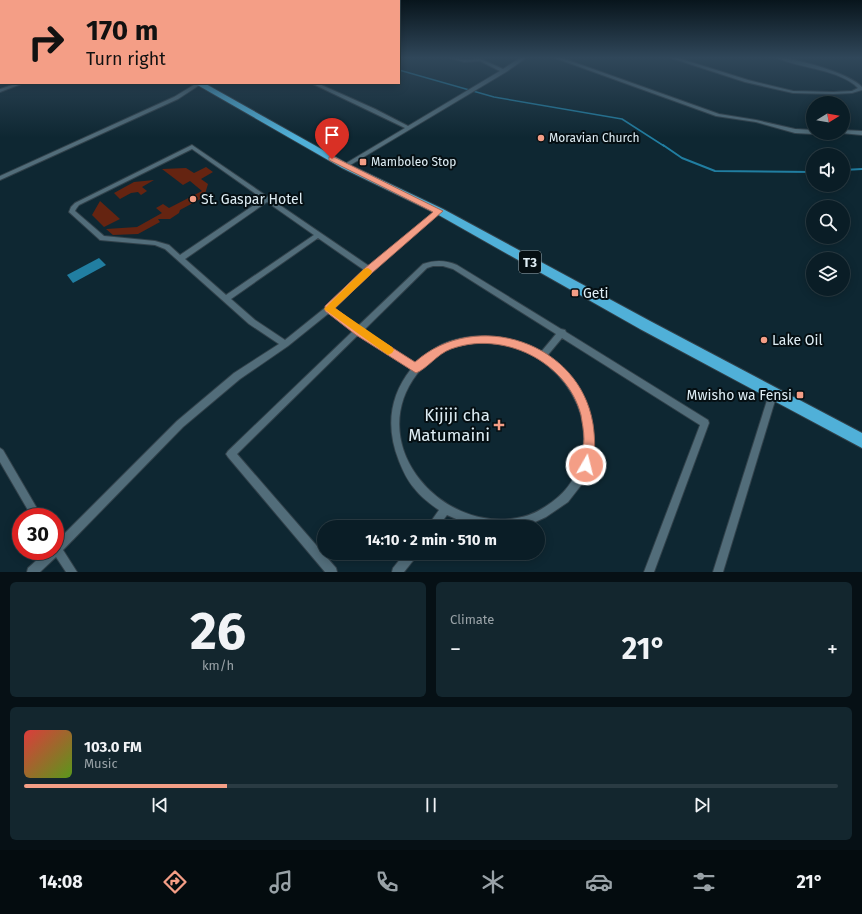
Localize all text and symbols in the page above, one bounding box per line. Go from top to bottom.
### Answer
text: 170 m [86,14,158,47]
icon: right [20,16,72,68]
text: Turn right [86,48,166,70]
north arrow [806,96,850,140]
map controls [806,96,850,296]
pin [315,118,349,159]
icon: arrive [321,124,343,146]
place label: Moravian Church [549,131,640,145]
marker: Moravian Church [536,133,546,143]
button: sound [806,148,850,192]
place label: Mamboleo Stop [371,155,456,169]
marker: Mamboleo Stop [358,157,368,167]
place label: St. Gaspar Hotel [201,191,303,208]
marker: St. Gaspar Hotel [188,194,198,204]
button: search [806,200,850,244]
road number: T3 [519,251,541,273]
button: layers [806,252,850,296]
place label: Geti [583,285,608,302]
marker: Geti [570,288,580,298]
place label: Lake Oil [772,332,823,349]
marker: Lake Oil [759,335,769,345]
place label: Mwisho wa Fensi [687,387,792,404]
marker: Mwisho wa Fensi [795,390,805,400]
place label: Kijiji cha Matumaini [408,405,490,446]
marker: Kijiji cha Matumaini [493,419,505,431]
position arrow [565,444,607,486]
speed limit sign: 30 [12,508,64,560]
text: 14:10 · 2 min · 510 m [365,531,497,549]
text: 26 [190,600,246,663]
text: Climate [450,612,494,627]
text: 21° [622,631,666,667]
text: − [450,636,461,663]
text: + [827,636,838,663]
text: km/h [202,658,234,673]
text: 103.0 FM [84,738,142,756]
text: Music [84,756,118,771]
icon: previous [149,794,171,816]
icon: pause [420,794,442,816]
icon: next [691,794,713,816]
icon: directions [161,868,189,896]
icon: music [267,868,295,896]
icon: phone [373,868,401,896]
icon: climate [479,868,507,896]
icon: car [585,868,613,896]
icon: filters [690,868,718,896]
text: 14:08 [39,871,83,893]
text: 21° [796,871,823,893]

